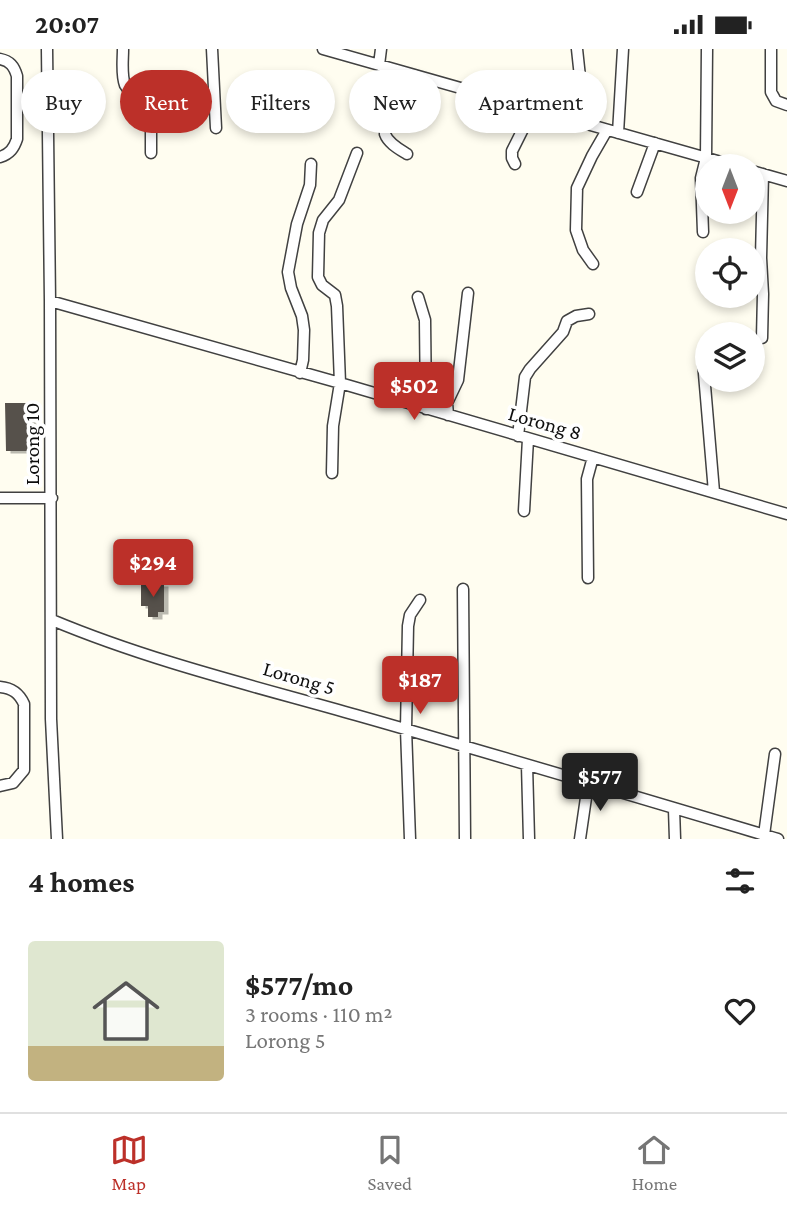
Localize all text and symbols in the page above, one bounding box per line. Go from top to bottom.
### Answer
text: 20:07 [35,10,99,39]
chip: Buy [21,70,106,133]
chip: Rent [120,70,212,133]
chip: Filters [226,70,335,133]
chip: New [349,70,441,133]
chip: Apartment [455,70,607,133]
north arrow [695,154,765,224]
map controls [695,154,765,392]
button: locate [695,238,765,308]
button: layers [695,322,765,392]
pin: $502 [373,363,455,422]
text: $502 [390,372,438,398]
street label: Lorong 8 [506,401,584,445]
street label: Lorong 10 [20,403,44,485]
pin: $294 [112,539,194,599]
text: $294 [129,549,177,575]
street label: Lorong 5 [260,656,338,700]
pin: $187 [379,657,461,716]
text: $187 [398,666,442,692]
pin: $577 [559,753,641,813]
text: $577 [578,763,622,789]
icon: filters [721,862,759,900]
text: 4 homes [28,865,134,898]
text: $577/mo [245,968,353,1001]
icon: home [84,969,168,1053]
icon: heart [721,992,759,1030]
text: 3 rooms · 110 m² [245,1001,392,1027]
text: Lorong 5 [245,1027,326,1053]
tab: Map [110,1131,148,1194]
tab: Saved [367,1131,412,1194]
tab: Home [632,1131,677,1194]

